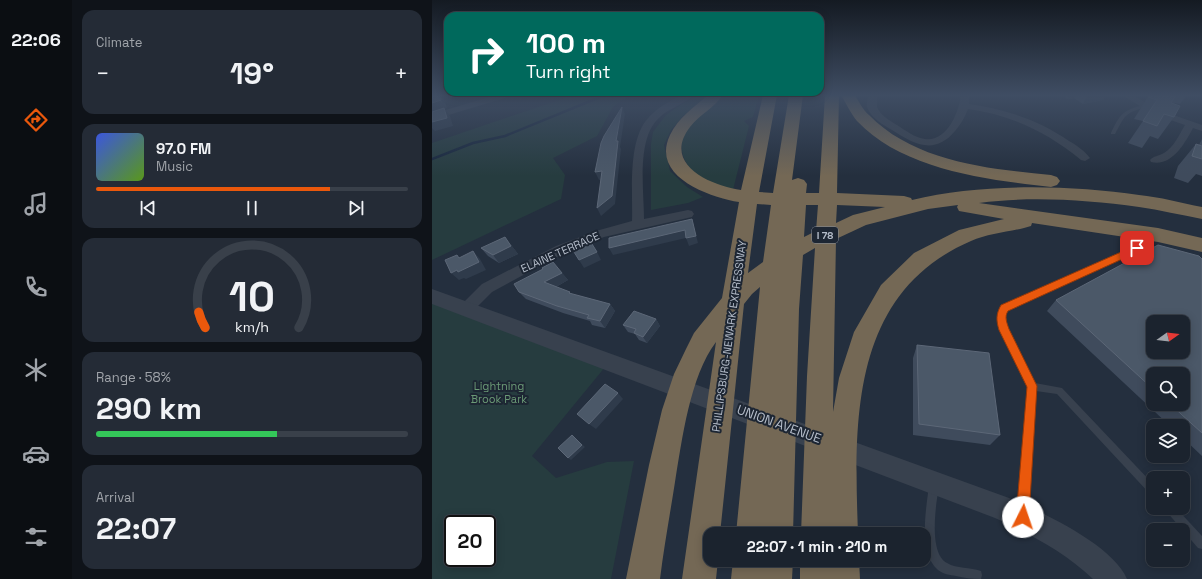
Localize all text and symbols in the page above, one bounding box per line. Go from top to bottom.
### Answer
text: 100 m [526,25,606,61]
text: 22:06 [11,28,61,51]
icon: right [460,28,512,80]
text: Climate [96,34,142,51]
text: 19° [230,54,274,93]
text: − [96,59,110,87]
text: + [394,59,408,87]
text: Turn right [526,60,610,83]
icon: directions [22,106,50,134]
text: 97.0 FM [156,139,211,158]
text: Music [156,158,193,175]
icon: music [22,190,50,218]
icon: previous [137,197,159,219]
icon: pause [241,197,263,219]
icon: next [345,197,367,219]
road number: I 78 [812,227,838,243]
street label: ELAINE TERRACE [519,228,601,276]
pin [1120,231,1154,265]
icon: arrive [1126,237,1148,259]
street label: PHILLIPSBURG-NEWARK EXPRESSWAY [709,239,749,433]
text: 10 [229,269,275,322]
icon: phone [22,273,50,301]
north arrow [1146,315,1190,359]
map controls [1146,315,1190,567]
text: km/h [235,317,269,335]
icon: climate [22,356,50,384]
button: search [1146,367,1190,411]
text: Range · 58% [96,369,171,386]
park label: Lightning Brook Park [471,379,527,406]
text: 290 km [96,389,202,428]
street label: UNION AVENUE [735,401,823,447]
button: layers [1146,419,1190,463]
icon: car [22,440,50,468]
button: + [1146,471,1190,515]
text: Arrival [96,489,135,506]
position arrow [1002,496,1044,538]
text: 22:07 [96,509,176,548]
speed limit sign: 20 [444,515,496,567]
icon: filters [22,523,50,551]
button: − [1146,523,1190,567]
text: 22:07 · 1 min · 210 m [747,537,887,556]

